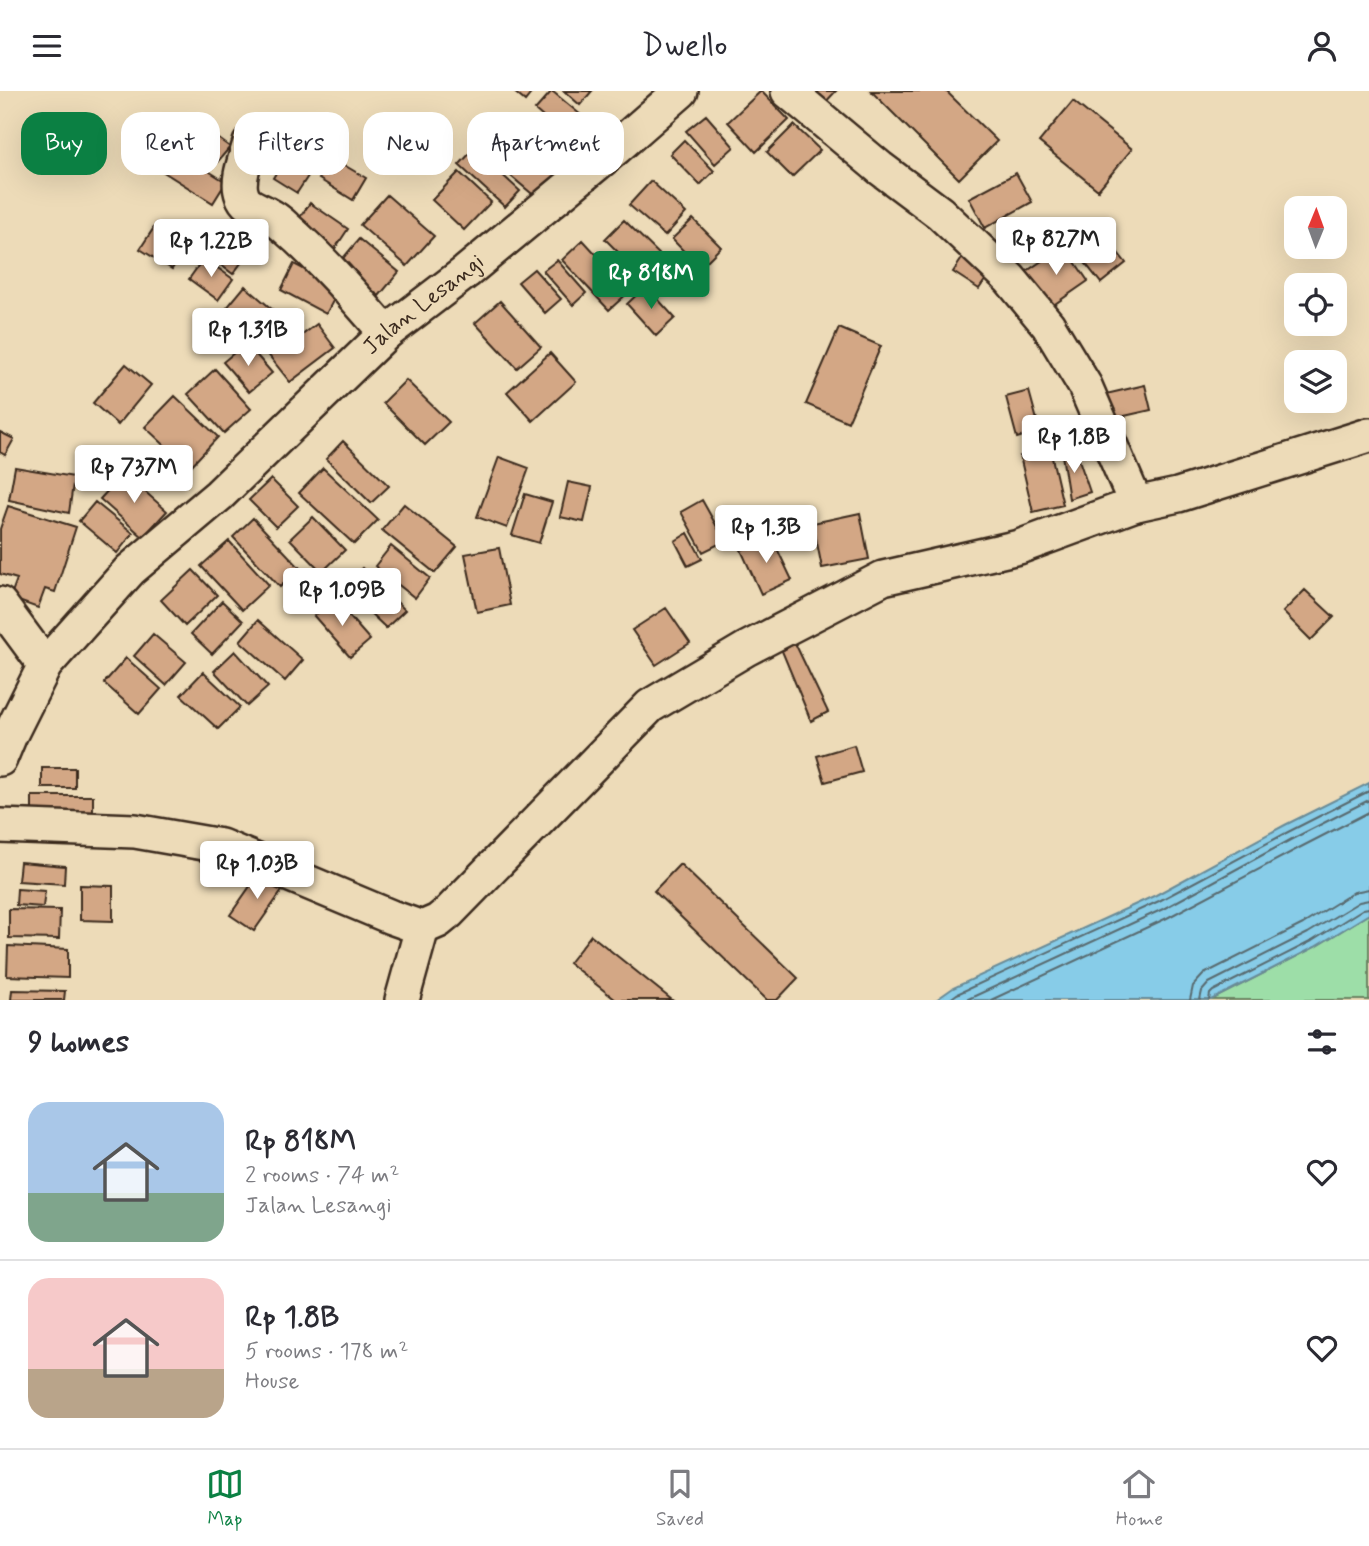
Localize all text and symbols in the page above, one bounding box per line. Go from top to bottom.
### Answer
text: Dwello [641,25,728,67]
icon: menu [28,27,66,65]
icon: person [1303,27,1341,65]
chip: Buy [21,112,107,175]
chip: Rent [121,112,220,175]
chip: Filters [234,112,349,175]
chip: New [363,112,453,175]
chip: Apartment [467,112,624,175]
north arrow [1284,196,1348,259]
map controls [1284,196,1347,413]
pin: Rp 827M [991,218,1121,277]
pin: Rp 1.22B [139,219,283,279]
text: Rp 827M [1012,225,1100,255]
text: Rp 1.22B [170,227,252,257]
street label: Jalan Lesangi [357,248,491,362]
pin: Rp 818M [586,251,716,311]
text: Rp 818M [608,259,694,289]
button: locate [1284,273,1347,336]
pin: Rp 1.31B [176,309,320,368]
text: Rp 1.31B [208,316,288,346]
button: layers [1284,350,1347,413]
pin: Rp 1.8B [1009,415,1139,475]
text: Rp 1.8B [1038,423,1110,453]
pin: Rp 737M [69,445,199,505]
text: Rp 737M [91,453,177,483]
pin: Rp 1.3B [701,505,831,565]
text: Rp 1.3B [731,513,801,543]
pin: Rp 1.09B [270,568,414,628]
text: Rp 1.09B [299,576,385,606]
pin: Rp 1.03B [185,841,329,901]
text: Rp 1.03B [216,849,298,879]
text: 9 homes [28,1023,129,1062]
icon: filters [1303,1023,1341,1061]
text: Rp 818M [245,1122,356,1161]
icon: home [84,1130,168,1214]
icon: heart [1303,1153,1341,1191]
text: 2 rooms · 74 m² [245,1161,400,1191]
text: Jalan Lesangi [245,1191,392,1221]
text: Rp 1.8B [245,1298,339,1337]
icon: home [84,1306,168,1390]
icon: heart [1303,1329,1341,1367]
text: 5 rooms · 178 m² [245,1337,408,1367]
text: House [245,1367,299,1397]
tab: Map [206,1465,244,1532]
tab: Saved [656,1465,704,1532]
tab: Home [1116,1465,1163,1532]

